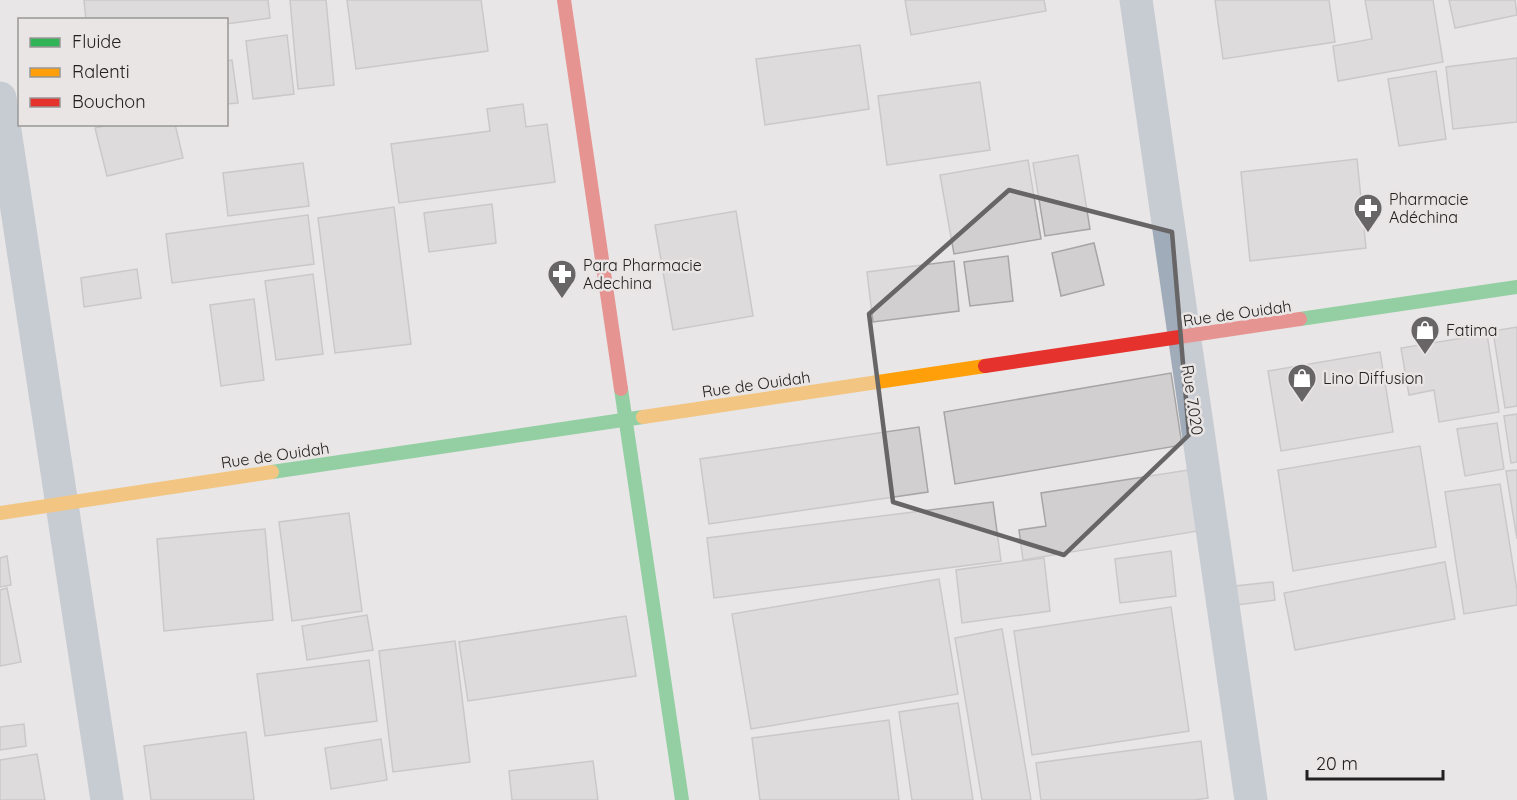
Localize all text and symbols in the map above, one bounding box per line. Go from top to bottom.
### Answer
legend [18,18,228,126]
text: Fluide [72,30,121,53]
text: Ralenti [72,60,130,83]
text: Bouchon [72,90,146,113]
place label: Pharmacie Adéchina [1389,189,1469,227]
pharmacy icon: Pharmacie Adéchina [1352,192,1384,234]
place label: Para Pharmacie Adechina [583,255,702,293]
pharmacy icon: Para Pharmacie Adechina [546,258,578,300]
street label: Rue de Ouidah [1181,295,1293,331]
shop icon: Fatima [1409,314,1441,356]
place label: Fatima [1446,320,1498,340]
shop icon: Lino Diffusion [1286,362,1318,404]
street label: Rue 7.020 [1178,363,1208,437]
street label: Rue de Ouidah [700,366,812,402]
place label: Lino Diffusion [1323,368,1424,388]
street label: Rue de Ouidah [219,437,331,473]
scale bar [1307,743,1444,781]
text: 20 m [1316,752,1358,775]

